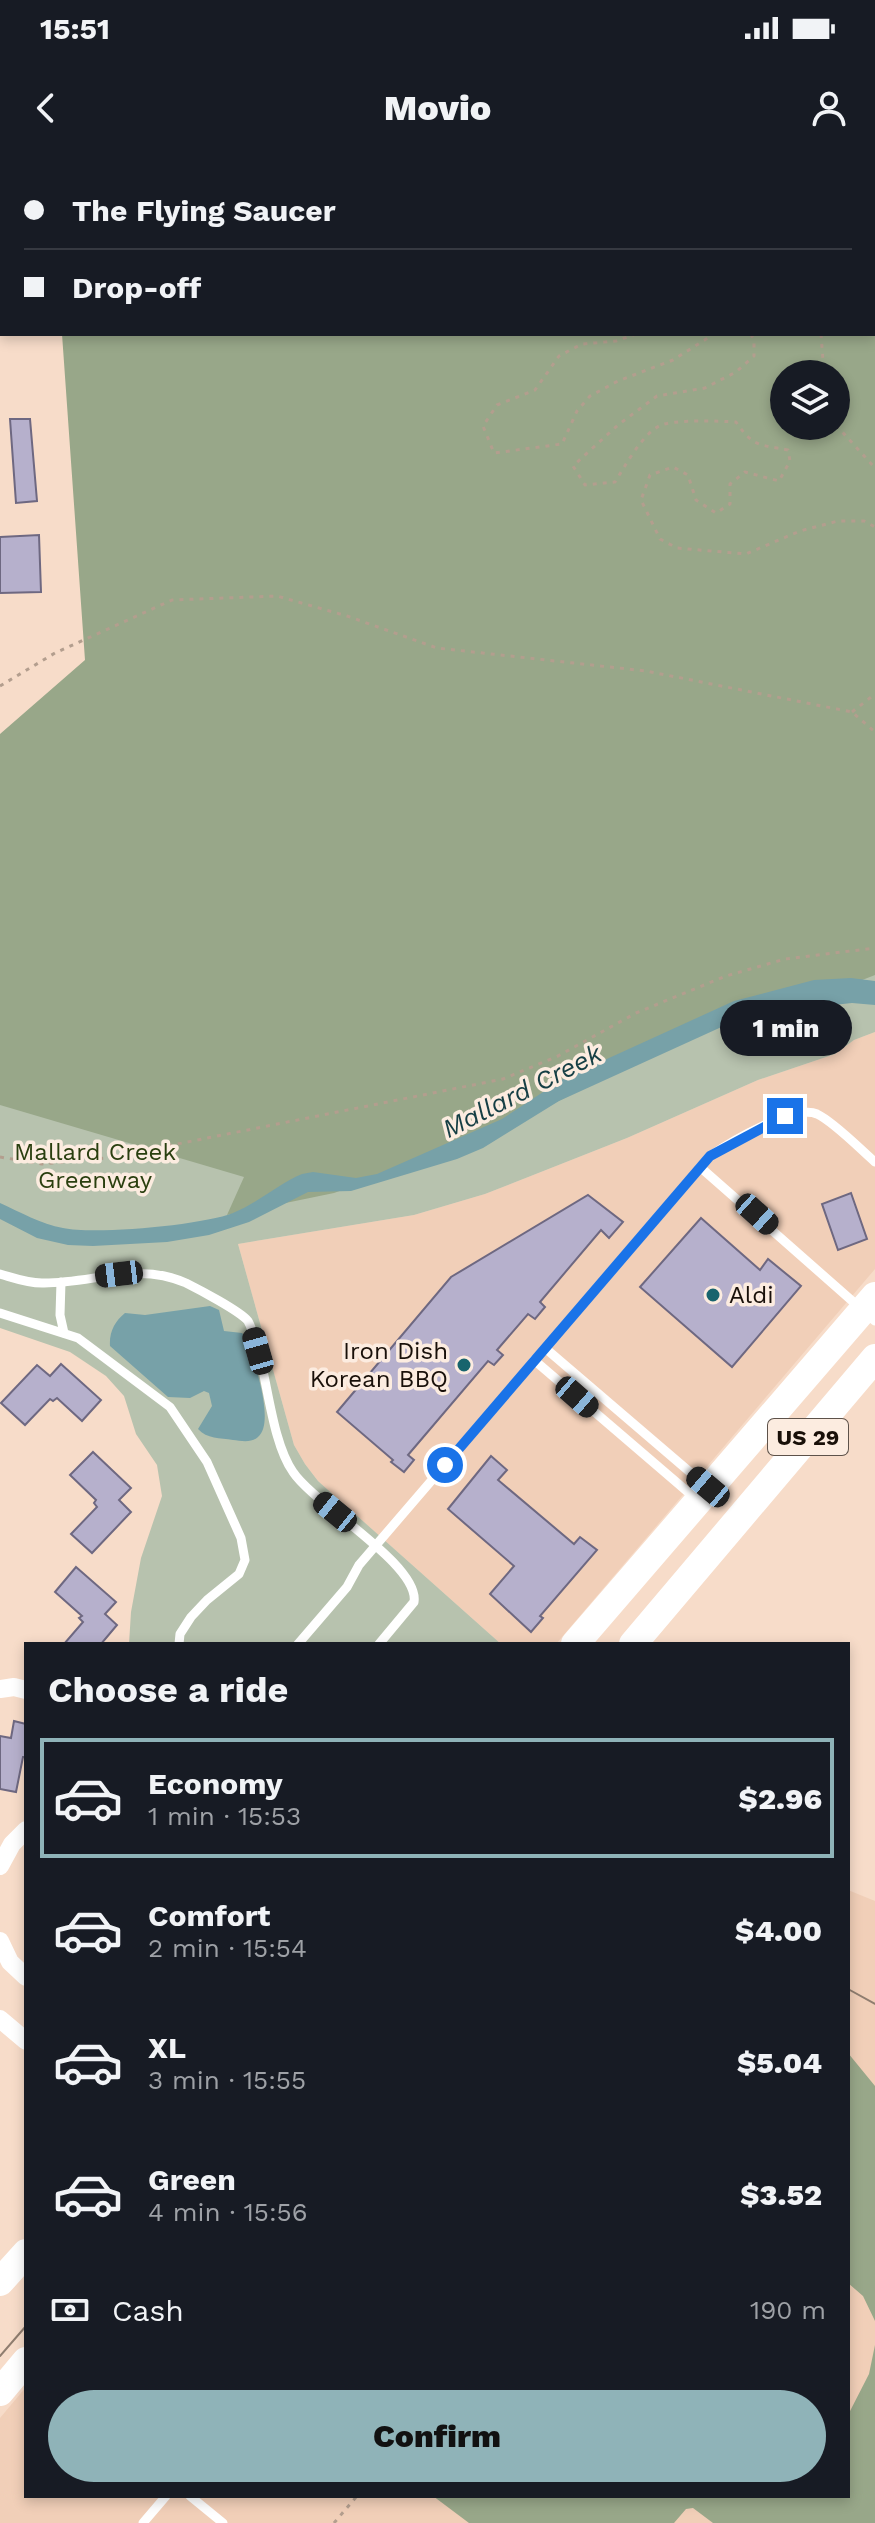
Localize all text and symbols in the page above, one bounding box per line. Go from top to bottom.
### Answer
text: 15:51 [40,11,110,46]
icon: back [24,86,68,130]
icon: person [807,86,851,130]
text: Movio [384,87,491,129]
text: The Flying Saucer [72,193,336,228]
text: Drop-off [72,270,201,305]
map controls [770,360,850,440]
button: layers [770,360,850,440]
callout: 1 min [719,1000,851,1056]
text: 1 min [753,1013,819,1043]
water label: Mallard Creek [437,1038,607,1144]
route end [767,1098,803,1134]
park label: Mallard Creek Greenway [14,1138,176,1194]
car [731,1189,783,1239]
car [94,1259,144,1289]
place label: Aldi [729,1281,774,1309]
marker: Aldi [704,1286,722,1304]
car [240,1325,276,1377]
place label: Iron Dish Korean BBQ [310,1337,448,1393]
marker: Iron Dish Korean BBQ [455,1356,473,1374]
car [551,1372,603,1422]
road number: US 29 [768,1419,848,1455]
route start [427,1447,463,1483]
car [682,1462,734,1512]
car [309,1488,361,1536]
text: Choose a ride [48,1669,288,1711]
icon: car [52,1762,124,1834]
text: Economy [148,1766,283,1801]
text: $2.96 [739,1781,822,1816]
text: 1 min · 15:53 [148,1801,301,1831]
icon: car [52,1894,124,1966]
text: Comfort [148,1898,270,1933]
text: $4.00 [735,1913,822,1948]
text: 2 min · 15:54 [148,1933,307,1963]
icon: car [52,2026,124,2098]
text: XL [148,2030,186,2065]
text: $5.04 [737,2045,822,2080]
text: 3 min · 15:55 [148,2065,306,2095]
icon: car [52,2158,124,2230]
text: Green [148,2162,236,2197]
text: $3.52 [740,2177,822,2212]
text: 4 min · 15:56 [148,2197,308,2227]
icon: cash [48,2288,92,2332]
text: Cash [112,2293,184,2328]
text: 190 m [750,2295,826,2325]
button: Confirm [48,2390,826,2482]

